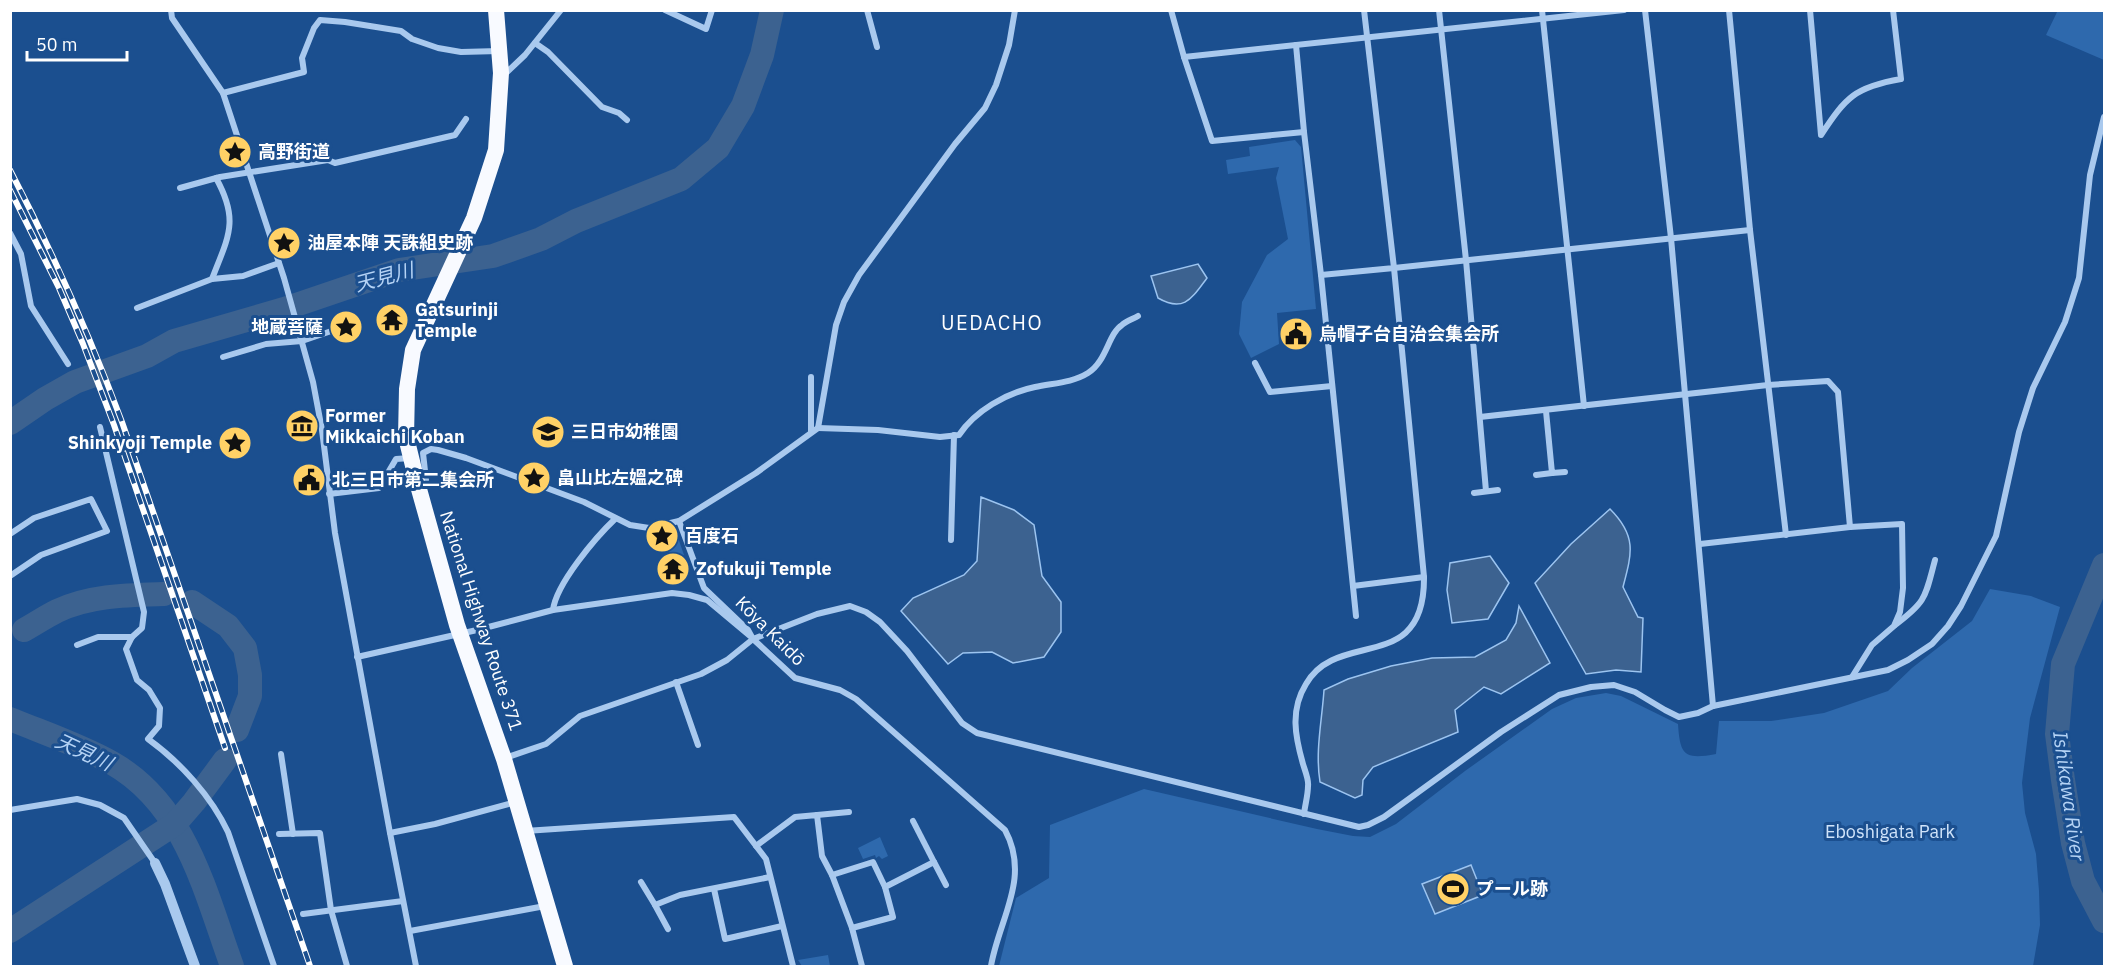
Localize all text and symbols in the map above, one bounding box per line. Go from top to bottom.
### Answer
scale bar [27,24,128,62]
text: 50 m [36,33,78,56]
place icon: 高野街道 [217,134,253,170]
place label: 高野街道 [258,140,330,163]
place icon: 油屋本陣 天誅組史跡 [266,225,302,261]
place label: 油屋本陣 天誅組史跡 [307,231,473,254]
water label: 天見川 [351,255,418,297]
place label: Gatsurinji Temple [415,298,498,342]
temple icon: Gatsurinji Temple [374,302,410,338]
place icon: 地蔵菩薩 [328,309,364,345]
district label: UEDACHO [941,309,1043,336]
place label: 地蔵菩薩 [251,315,323,338]
public building icon: 烏帽子台自治会集会所 [1278,316,1314,352]
place label: 烏帽子台自治会集会所 [1319,322,1499,345]
place label: Former Mikkaichi Koban [325,404,465,448]
museum icon: Former Mikkaichi Koban [284,408,320,444]
school or university icon: 三日市幼稚園 [530,414,566,450]
place label: 三日市幼稚園 [571,420,679,443]
place icon: Shinkyoji Temple [217,425,253,461]
place label: Shinkyoji Temple [68,431,212,454]
place icon: 畠山比左媼之碑 [516,460,552,496]
public building icon: 北三日市第二集会所 [291,462,327,498]
place label: 畠山比左媼之碑 [557,466,683,489]
place label: 北三日市第二集会所 [332,468,494,491]
street label: National Highway Route 371 [435,508,528,734]
place icon: 百度石 [644,518,680,554]
place label: 百度石 [685,524,739,547]
temple icon: Zofukuji Temple [655,551,691,587]
place label: Zofukuji Temple [696,557,832,580]
street label: Kōya Kaidō [731,591,810,670]
water label: 天見川 [51,727,119,777]
water label: Ishikawa River [2047,729,2092,863]
park label: Eboshigata Park [1825,820,1956,843]
sports icon: プール跡 [1435,871,1471,907]
place label: プール跡 [1476,877,1548,900]

